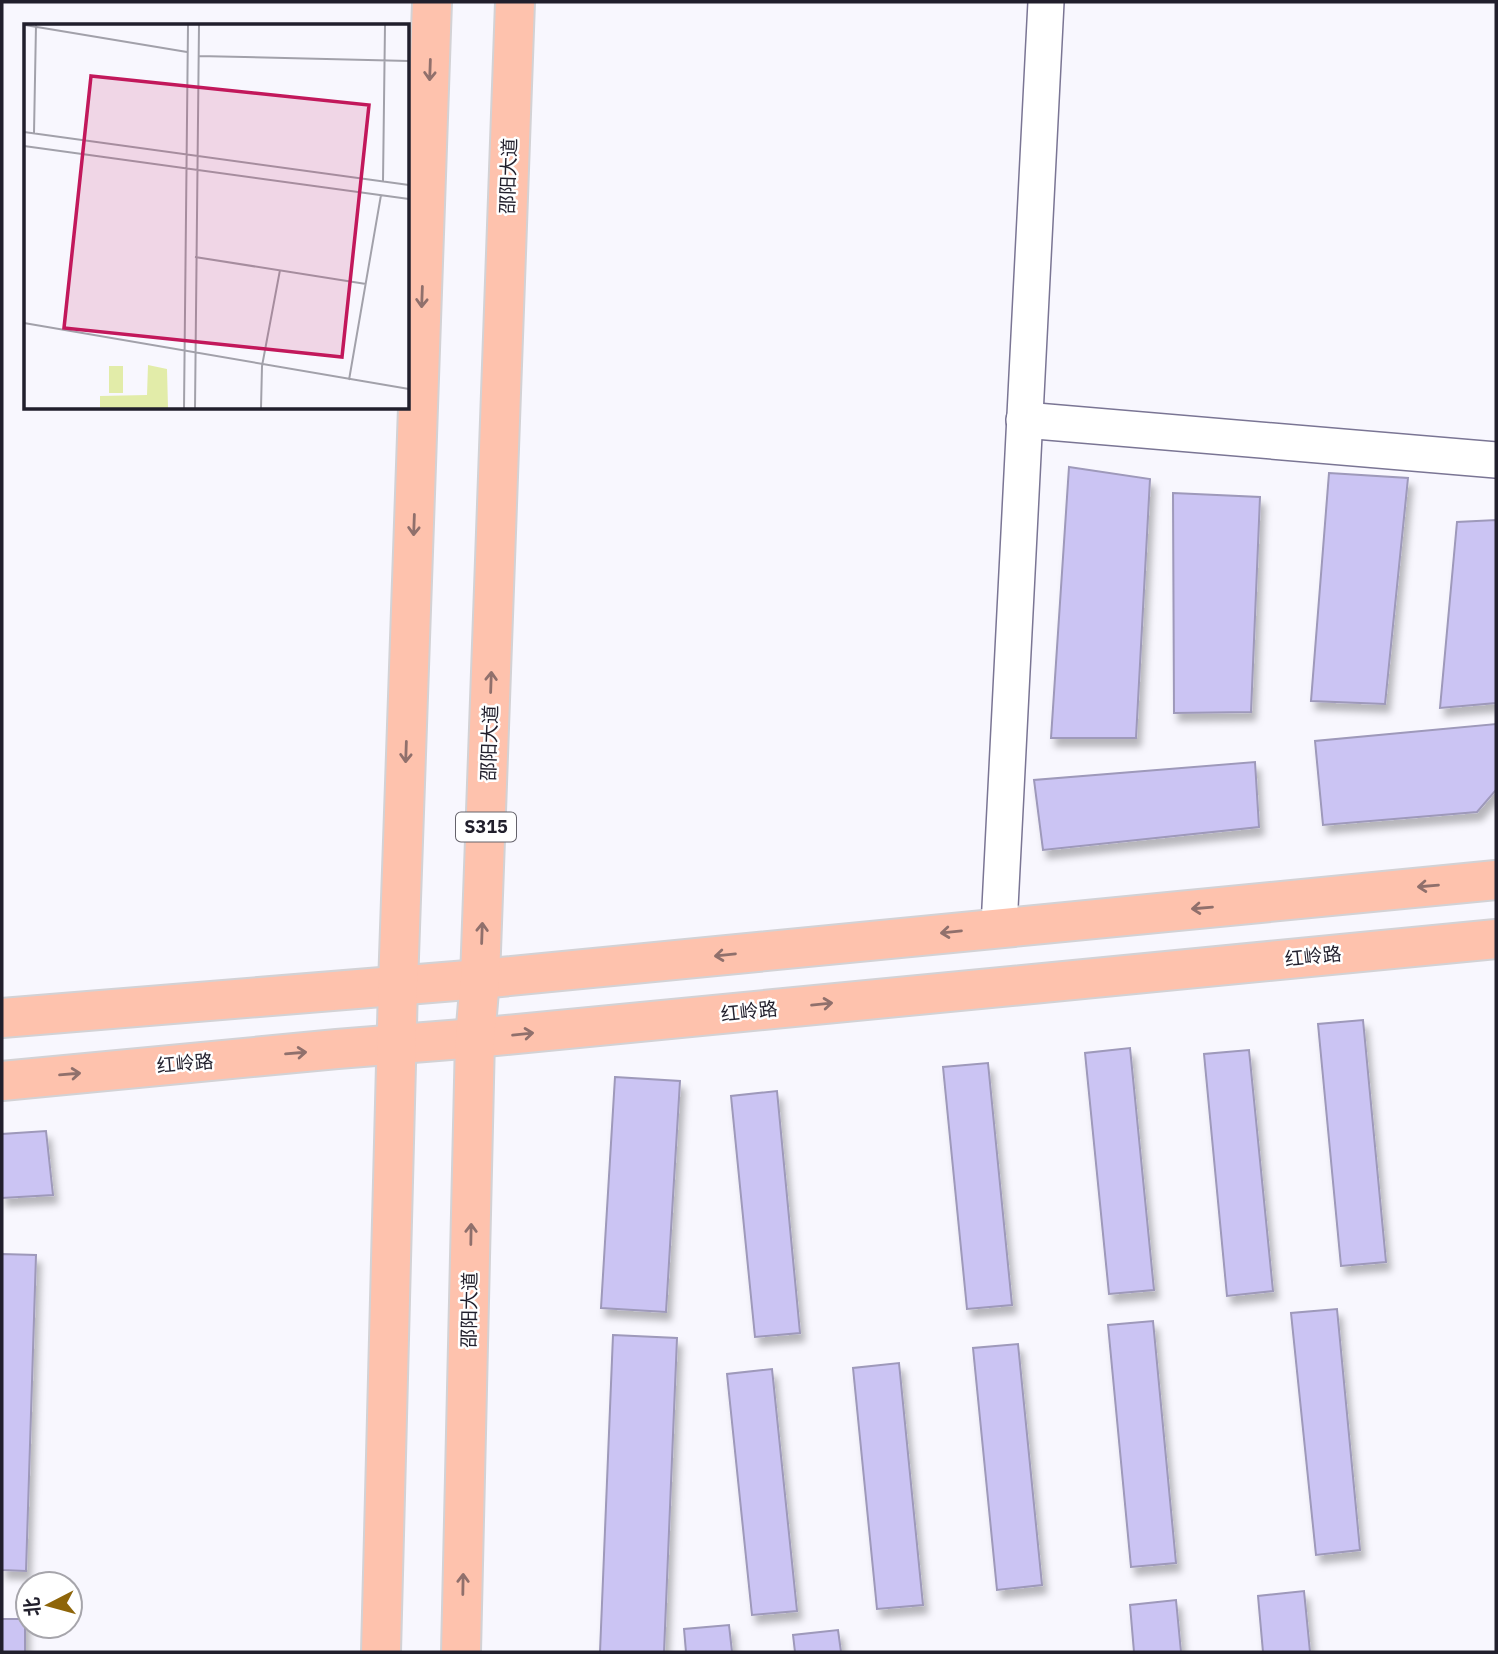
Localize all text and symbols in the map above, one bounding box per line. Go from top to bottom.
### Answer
inset map [24,24,410,410]
one-way arrow [423,58,437,81]
street label: 邵阳大道 [495,138,521,214]
one-way arrow [416,286,429,309]
one-way arrow [408,513,421,536]
one-way arrow [484,670,497,693]
street label: 邵阳大道 [476,705,502,781]
one-way arrow [400,740,413,763]
road number: S315 [456,812,516,842]
one-way arrow [1418,880,1440,893]
one-way arrow [1191,902,1214,915]
one-way arrow [475,922,488,945]
one-way arrow [940,926,963,939]
street label: 红岭路 [1283,941,1343,971]
one-way arrow [714,949,736,962]
street label: 红岭路 [719,996,779,1026]
one-way arrow [811,998,833,1011]
one-way arrow [511,1027,534,1040]
one-way arrow [284,1046,307,1059]
street label: 红岭路 [156,1049,214,1077]
one-way arrow [58,1067,80,1080]
one-way arrow [464,1223,478,1246]
street label: 邵阳大道 [456,1272,482,1348]
north arrow [14,1570,84,1640]
one-way arrow [456,1573,470,1596]
text: 北 [19,1596,45,1617]

